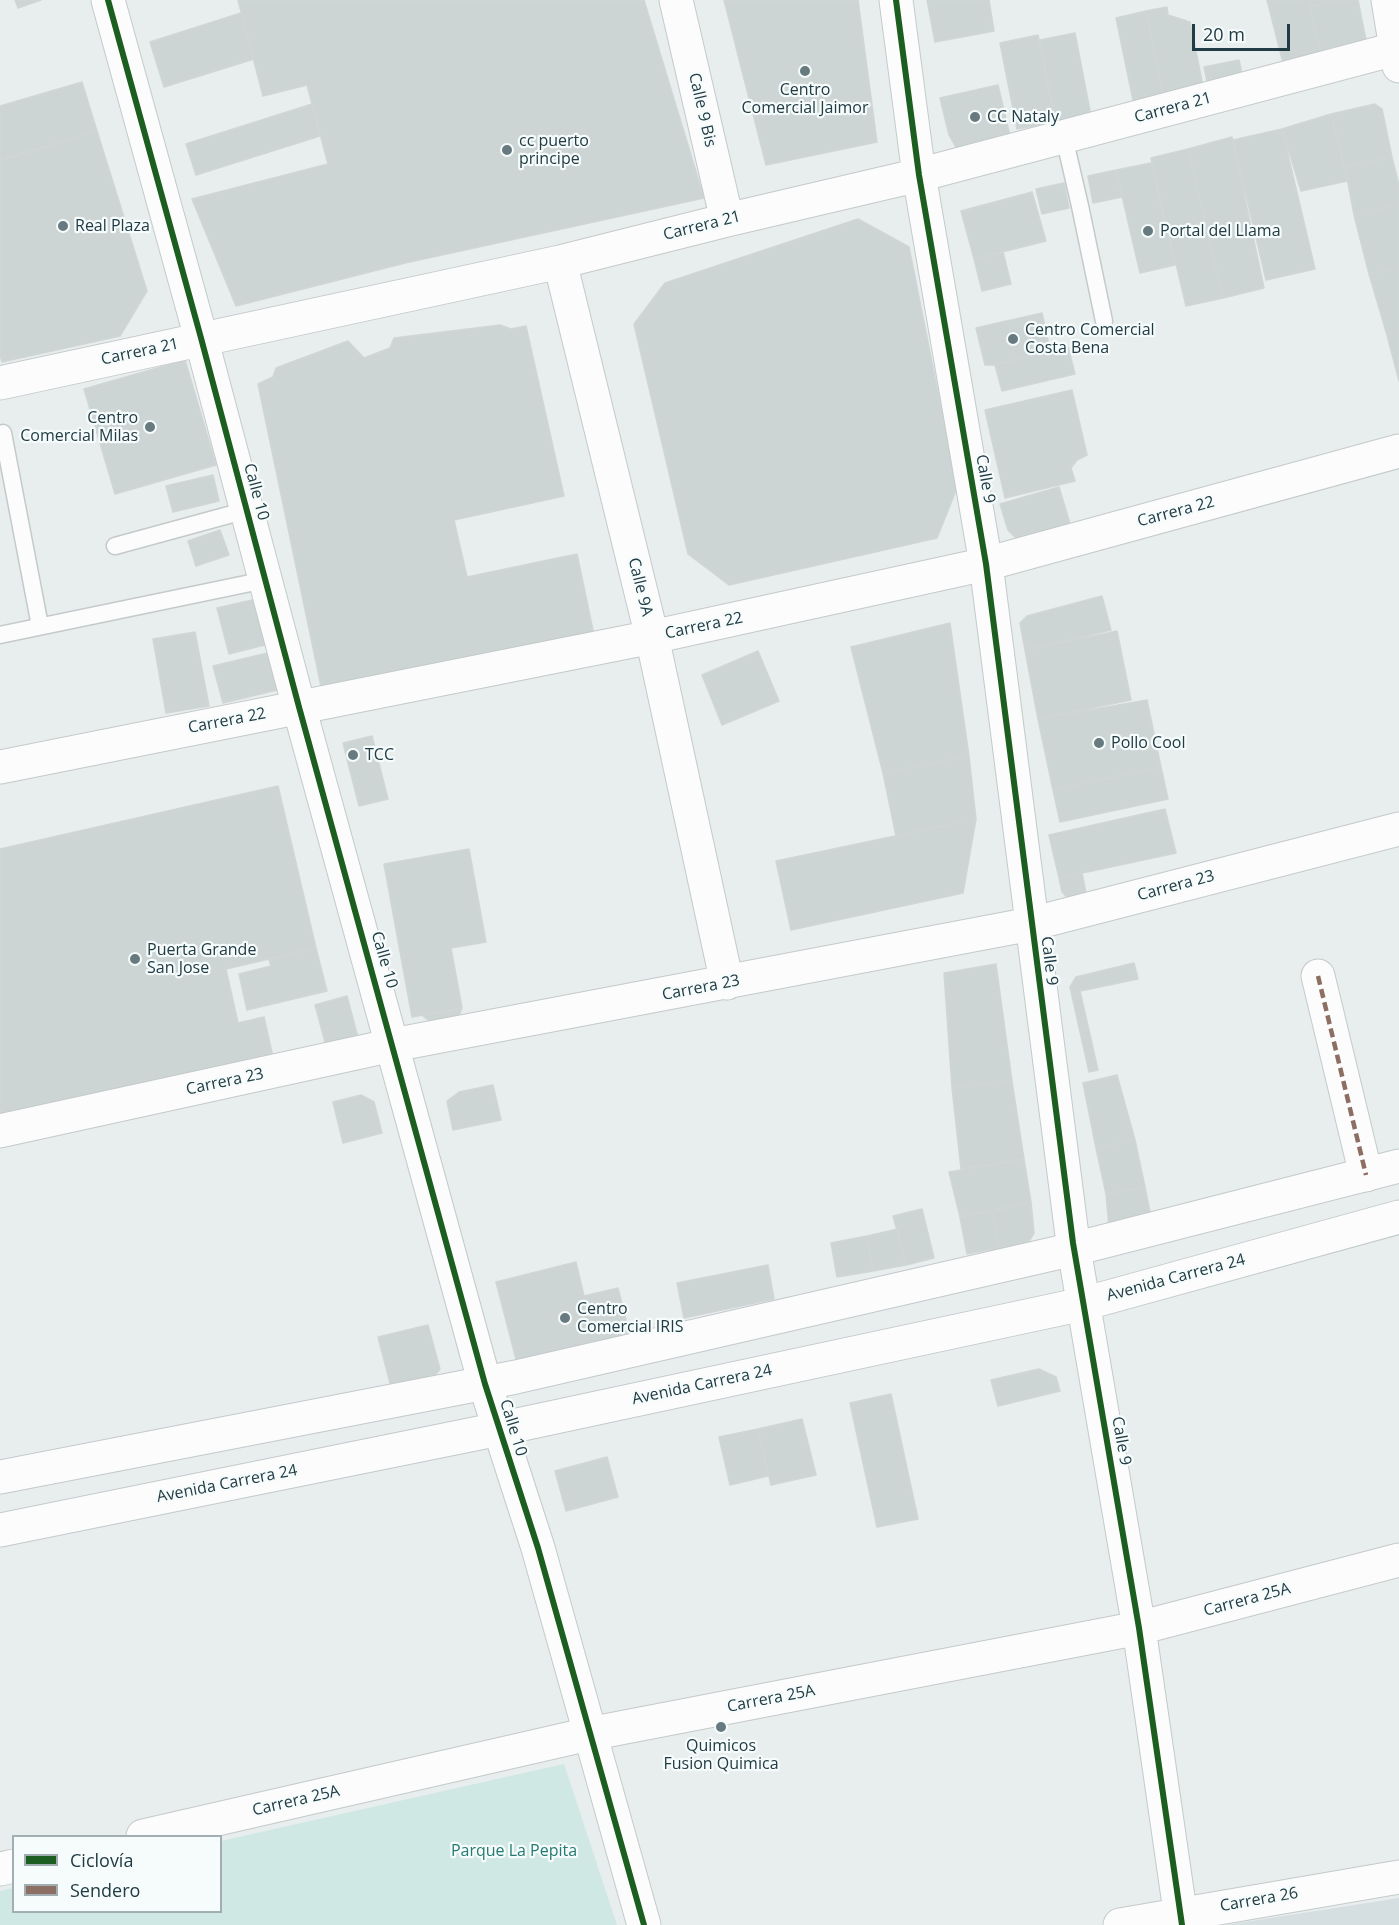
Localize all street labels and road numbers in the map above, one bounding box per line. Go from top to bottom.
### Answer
street label: Calle 9 Bis [684,71,720,149]
street label: Carrera 21 [1132,89,1214,127]
street label: Carrera 21 [661,207,743,245]
street label: Carrera 21 [99,334,181,370]
street label: Calle 9 [971,453,999,505]
street label: Calle 10 [239,461,273,523]
street label: Carrera 22 [1135,493,1217,531]
street label: Calle 9A [623,556,657,618]
street label: Carrera 22 [663,608,745,644]
street label: Carrera 22 [186,704,268,738]
street label: Carrera 23 [1135,867,1217,905]
street label: Calle 10 [367,929,401,991]
street label: Calle 9 [1036,935,1062,987]
street label: Carrera 23 [660,971,742,1005]
street label: Carrera 23 [184,1064,266,1100]
street label: Avenida Carrera 24 [1105,1250,1247,1306]
street label: Avenida Carrera 24 [630,1361,774,1409]
street label: Calle 10 [495,1397,531,1459]
street label: Calle 9 [1107,1415,1135,1467]
street label: Avenida Carrera 24 [155,1461,299,1507]
street label: Carrera 25A [1202,1579,1292,1621]
street label: Carrera 25A [725,1681,817,1717]
street label: Carrera 25A [250,1782,342,1820]
street label: Carrera 26 [1218,1884,1300,1916]

